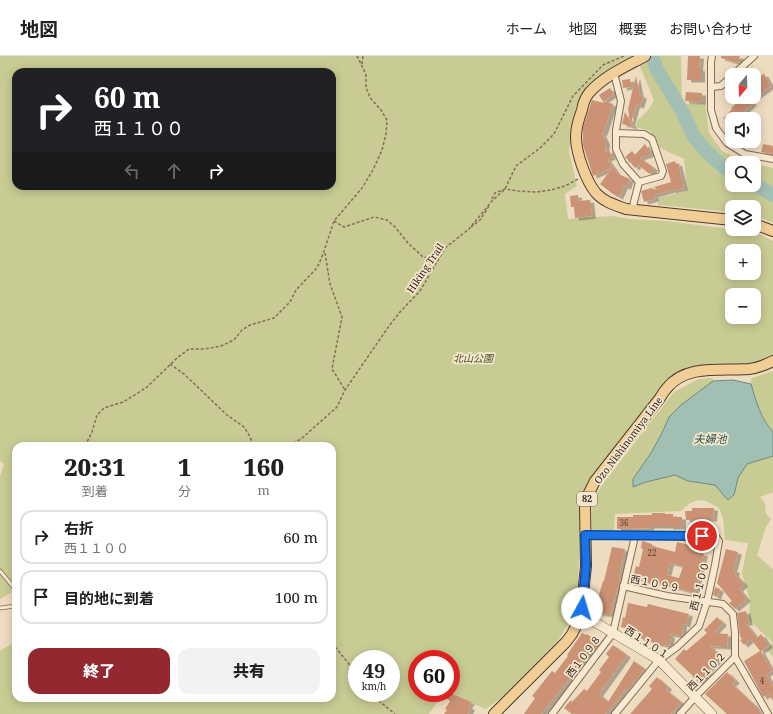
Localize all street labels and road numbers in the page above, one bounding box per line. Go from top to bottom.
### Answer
street label: Hiking Trail [403,240,447,296]
street label: Ozo Nishinomiya Line [591,394,665,486]
road number: 82 [577,492,597,506]
street label: 西１１００ [686,560,712,612]
street label: 西１０９９ [629,571,681,595]
street label: 西１１０１ [622,623,672,661]
street label: 西１０９８ [562,632,604,680]
street label: 西１１０２ [683,648,729,694]

